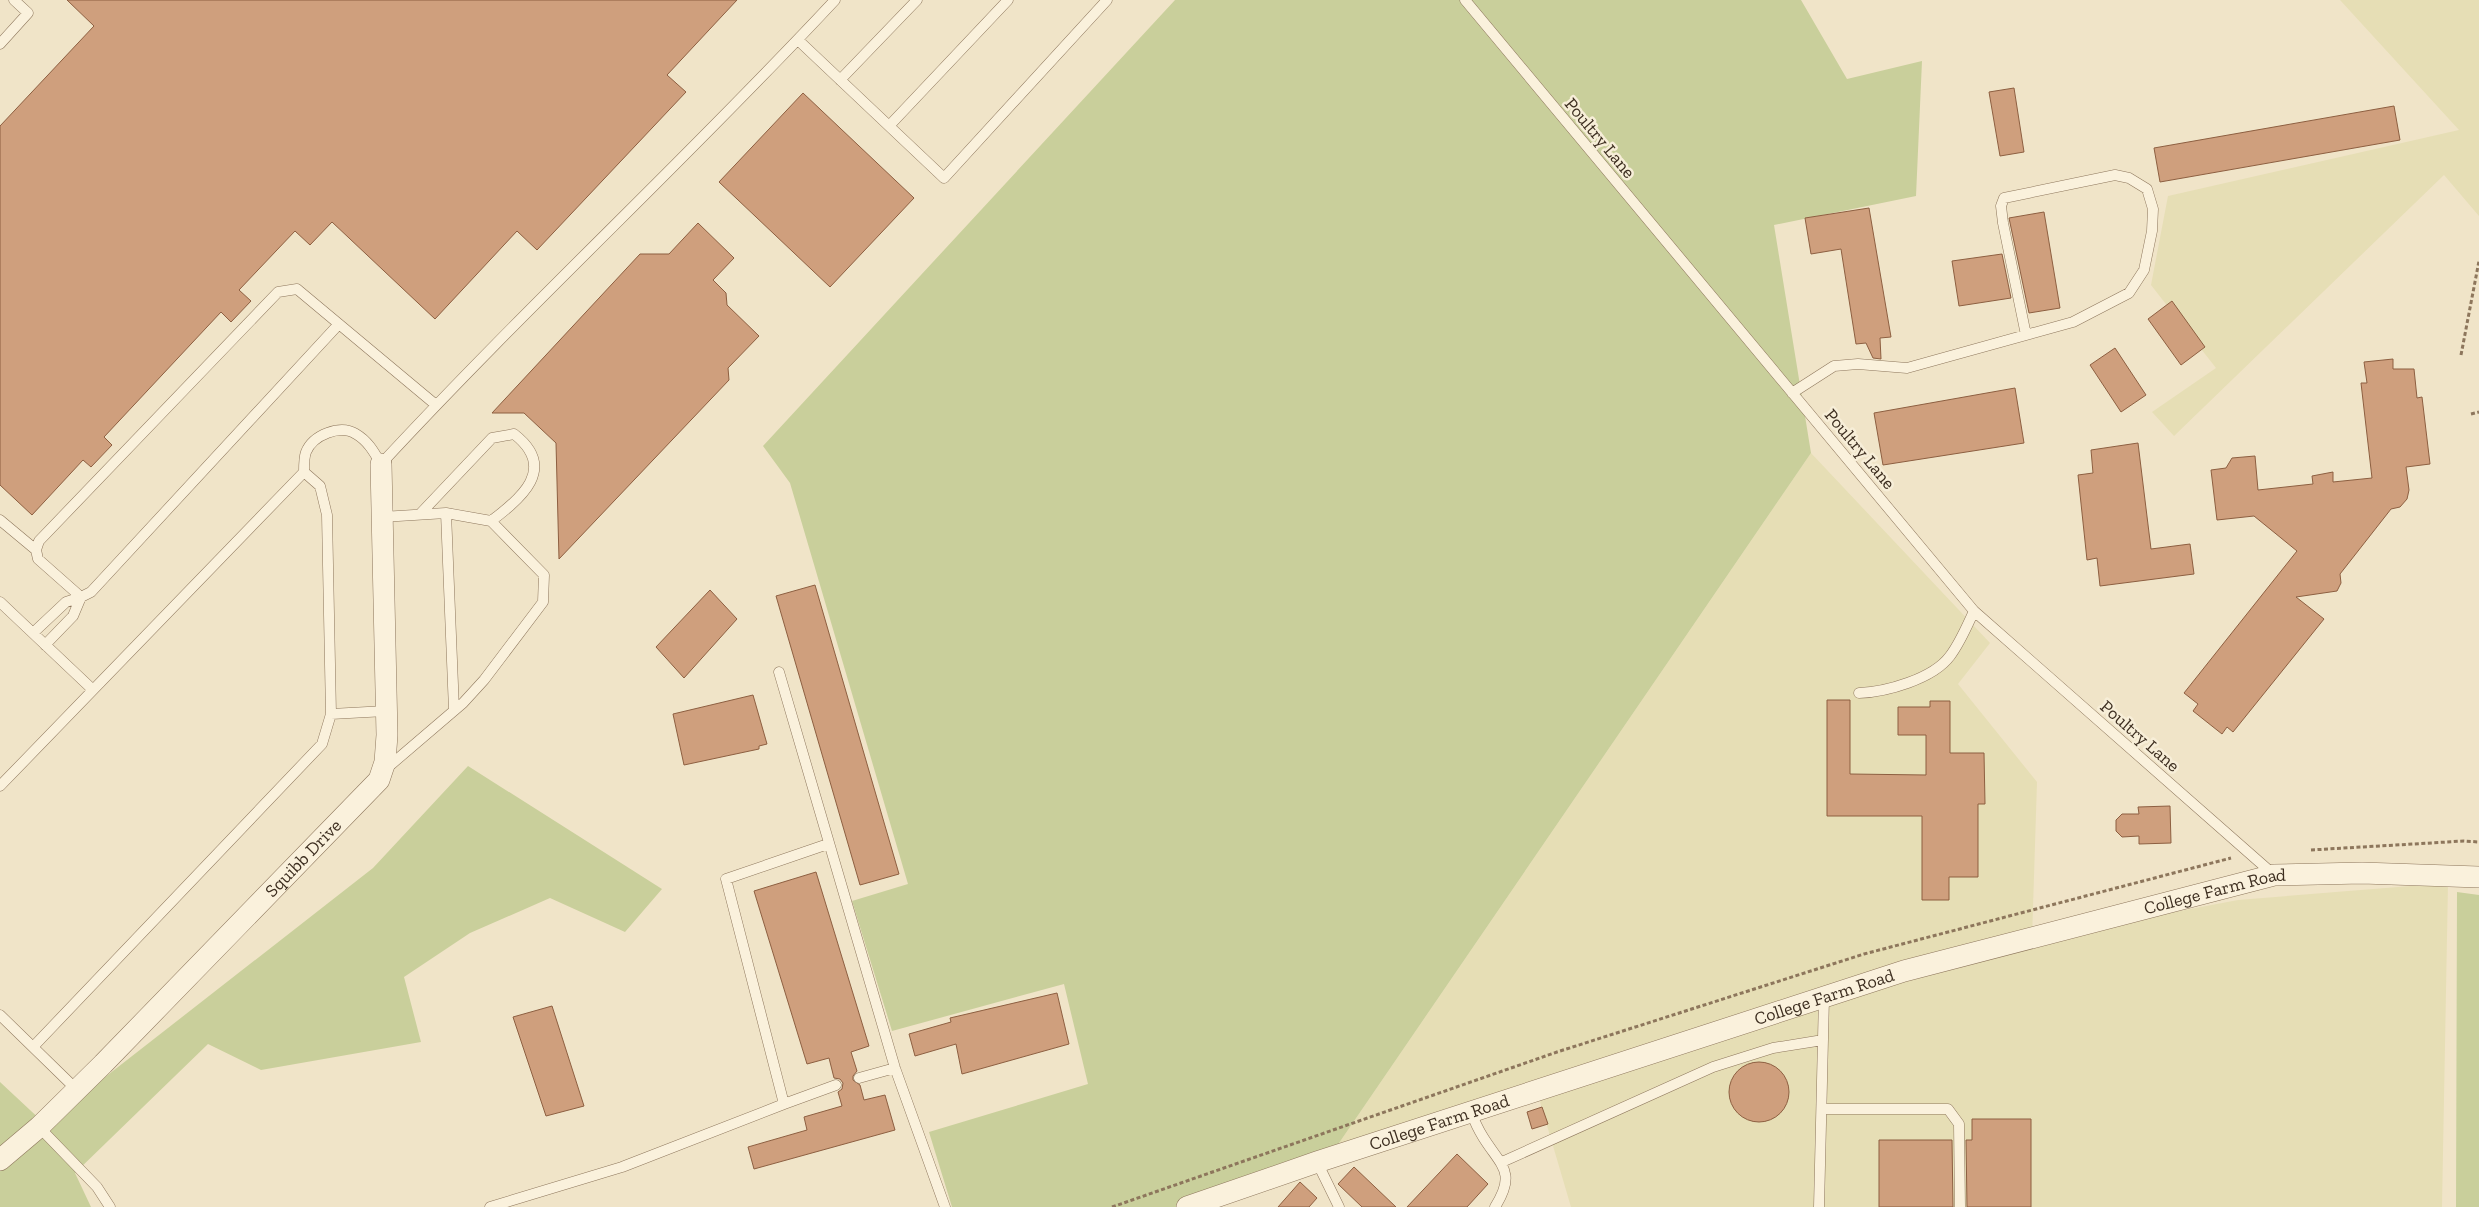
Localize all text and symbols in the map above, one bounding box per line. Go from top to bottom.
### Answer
street label: Poultry Lane [1560,93,1640,183]
street label: Poultry Lane [1820,404,1900,494]
street label: Poultry Lane [2096,695,2184,777]
street label: Squibb Drive [260,815,346,902]
street label: College Farm Road [2142,864,2286,919]
street label: College Farm Road [1752,964,1897,1030]
street label: College Farm Road [1366,1089,1512,1155]

